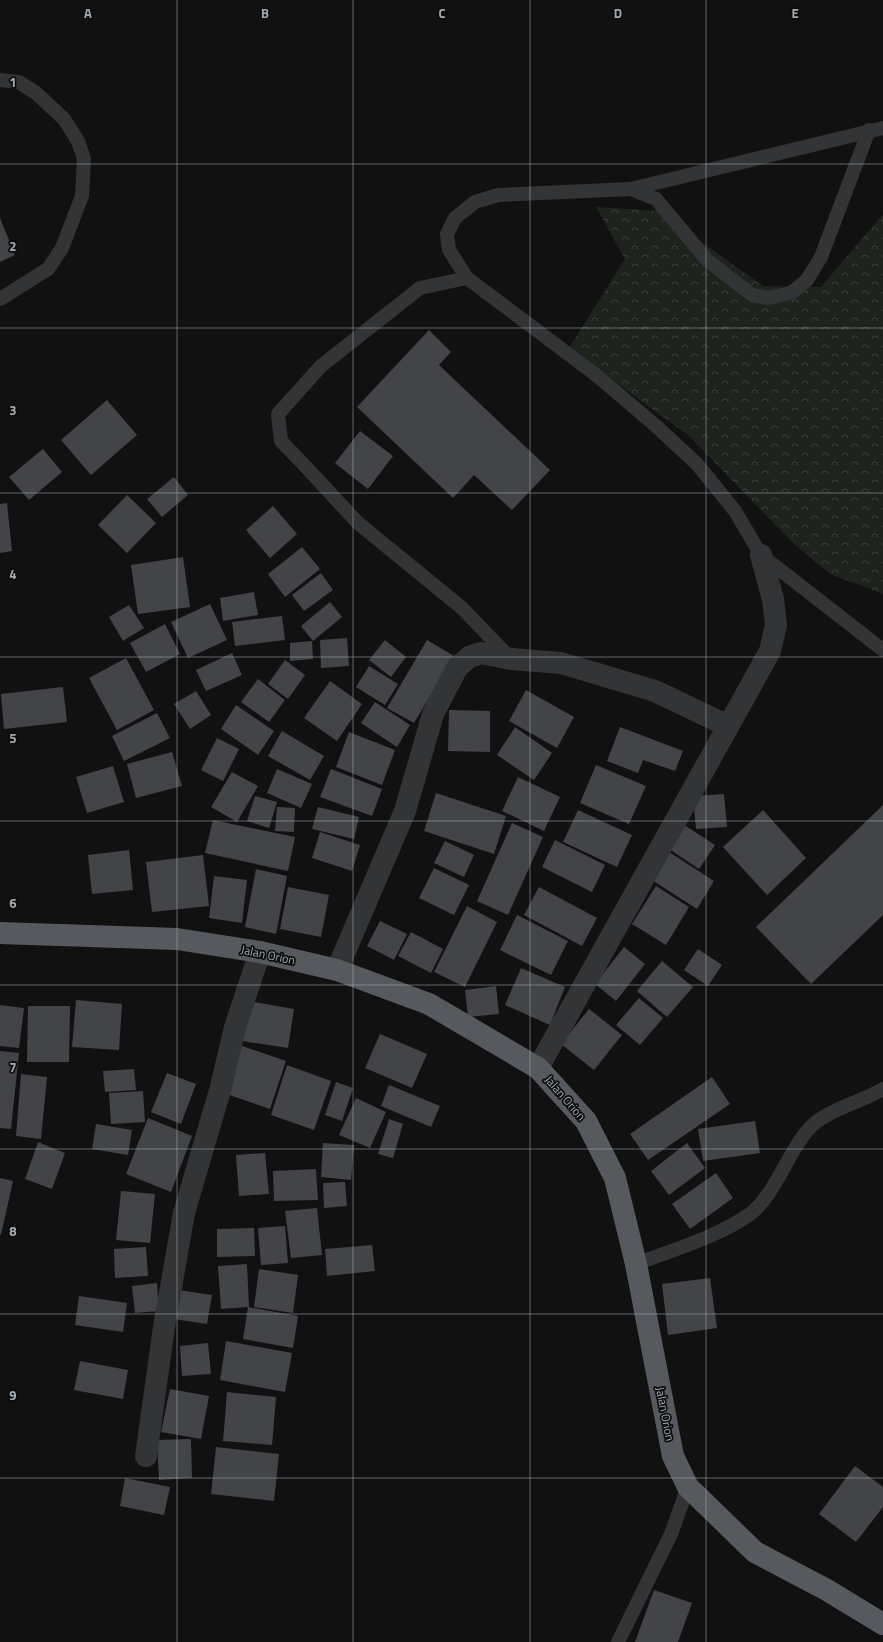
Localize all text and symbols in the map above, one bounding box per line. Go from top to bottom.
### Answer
text: A [84,3,92,23]
text: B [261,3,269,23]
text: C [438,3,446,23]
text: D [614,3,622,23]
text: E [791,3,799,23]
text: 1 [9,72,17,92]
text: 2 [9,236,17,256]
text: 3 [9,400,17,420]
text: 4 [9,564,17,584]
text: 5 [9,728,17,748]
text: 6 [9,893,17,913]
street label: Jalan Orion [239,940,297,970]
text: 7 [9,1057,17,1077]
street label: Jalan Orion [540,1071,591,1125]
text: 8 [9,1221,17,1241]
text: 9 [9,1385,17,1405]
street label: Jalan Orion [651,1385,680,1443]

